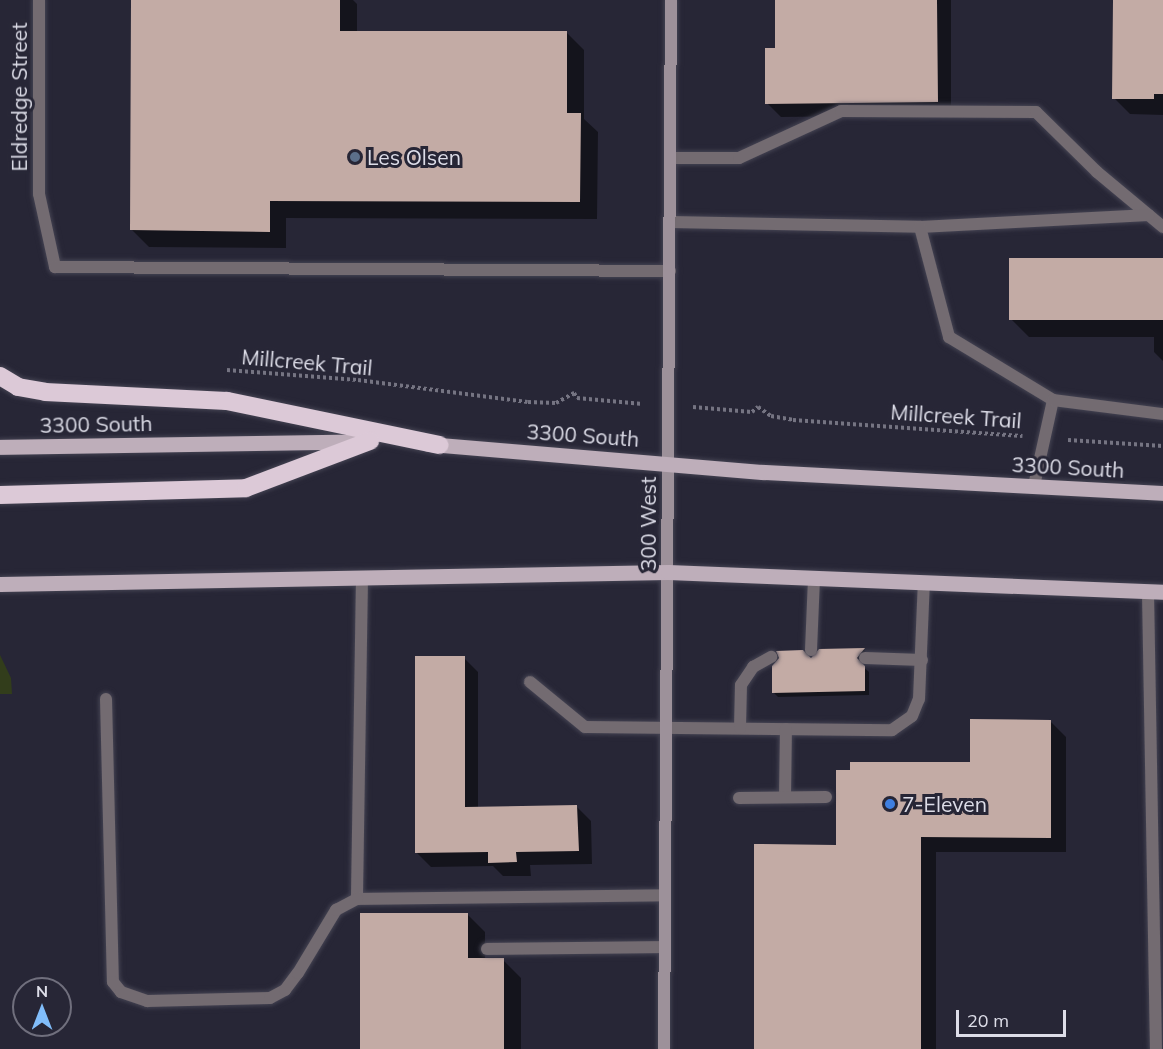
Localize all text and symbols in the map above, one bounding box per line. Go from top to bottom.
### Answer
street label: Eldredge Street [6,22,32,172]
place label: Les Olsen [367,144,461,170]
marker: Les Olsen [348,150,362,164]
street label: Millcreek Trail [241,344,373,380]
street label: Millcreek Trail [890,399,1022,433]
street label: 3300 South [39,410,153,438]
street label: 3300 South [526,418,640,452]
street label: 3300 South [1011,451,1125,483]
street label: 300 West [635,477,661,571]
place label: 7-Eleven [902,791,987,817]
marker: 7-Eleven [883,797,897,811]
north arrow [12,977,72,1037]
text: N [36,981,48,1001]
scale bar [959,998,1068,1036]
text: 20 m [967,1009,1009,1032]

